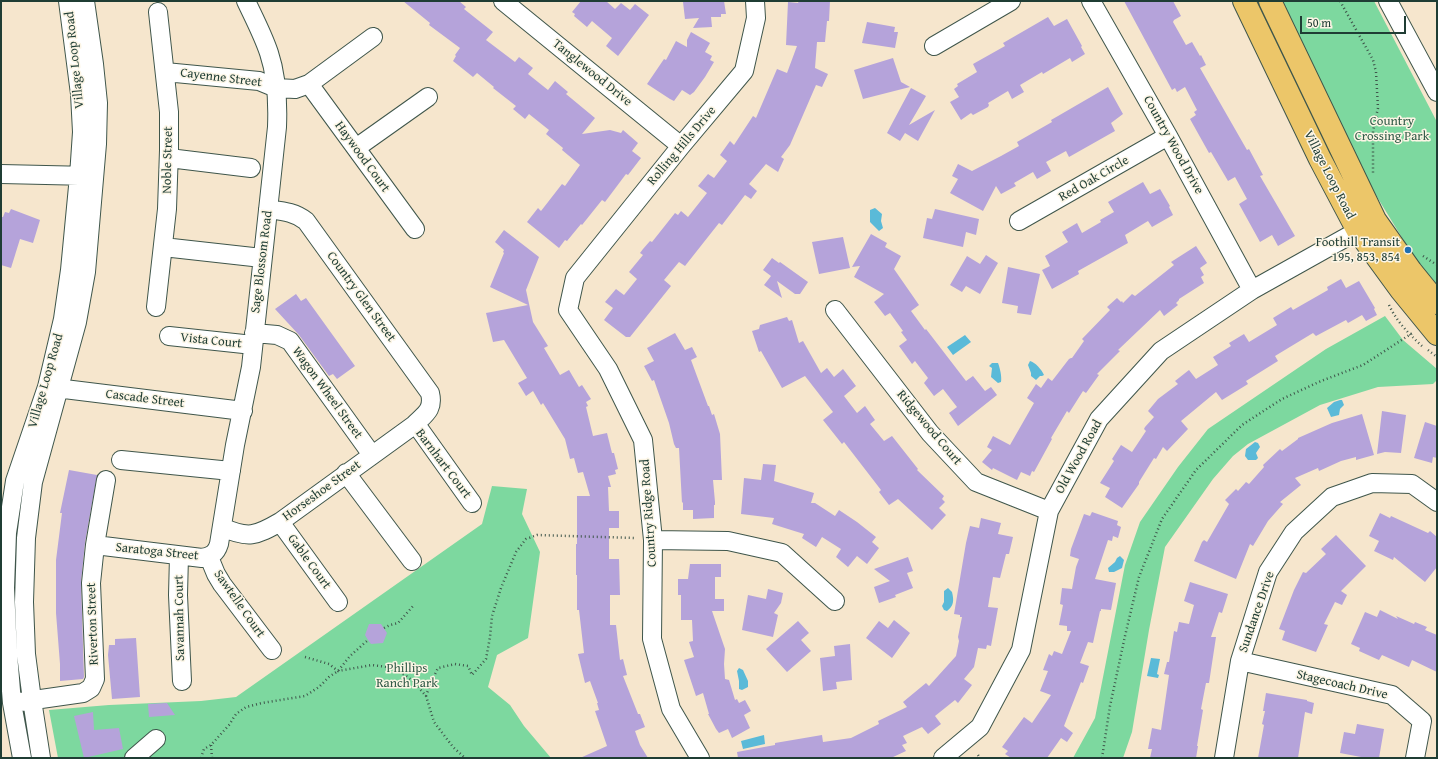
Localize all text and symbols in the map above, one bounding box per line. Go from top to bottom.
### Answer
scale bar [1302,8,1408,34]
street label: Village Loop Road [62,11,88,109]
text: 50 m [1307,14,1331,31]
street label: Tanglewood Drive [549,36,635,110]
street label: Cayenne Street [179,65,263,91]
street label: Country Wood Drive [1139,93,1207,197]
street label: Rolling Hills Drive [644,103,720,189]
park label: Country Crossing Park [1355,114,1429,145]
street label: Haywood Court [331,118,393,196]
street label: Noble Street [160,126,176,194]
street label: Village Loop Road [1300,128,1358,222]
street label: Red Oak Circle [1056,153,1132,205]
street label: Sage Blossom Road [248,210,276,314]
place label: Foothill Transit 195, 853, 854 [1316,235,1400,266]
marker: Foothill Transit 195, 853, 854 [1403,245,1413,255]
street label: Country Glen Street [323,249,399,345]
street label: Vista Court [180,330,242,352]
street label: Village Loop Road [25,332,67,430]
street label: Wagon Wheel Street [288,344,366,442]
street label: Cascade Street [105,386,185,412]
street label: Ridgewood Court [893,387,965,469]
street label: Old Wood Road [1052,417,1106,497]
street label: Barnhart Court [412,426,474,502]
street label: Horseshoe Street [280,457,364,525]
street label: Country Ridge Road [637,459,661,567]
street label: Gable Court [284,532,334,592]
street label: Saratoga Street [115,540,199,564]
street label: Sawtelle Court [210,567,268,641]
street label: Sundance Drive [1236,569,1278,655]
street label: Savannah Court [171,575,189,661]
street label: Riverton Street [84,582,102,666]
park label: Phillips Ranch Park [376,661,438,692]
street label: Stagecoach Drive [1295,667,1389,703]

